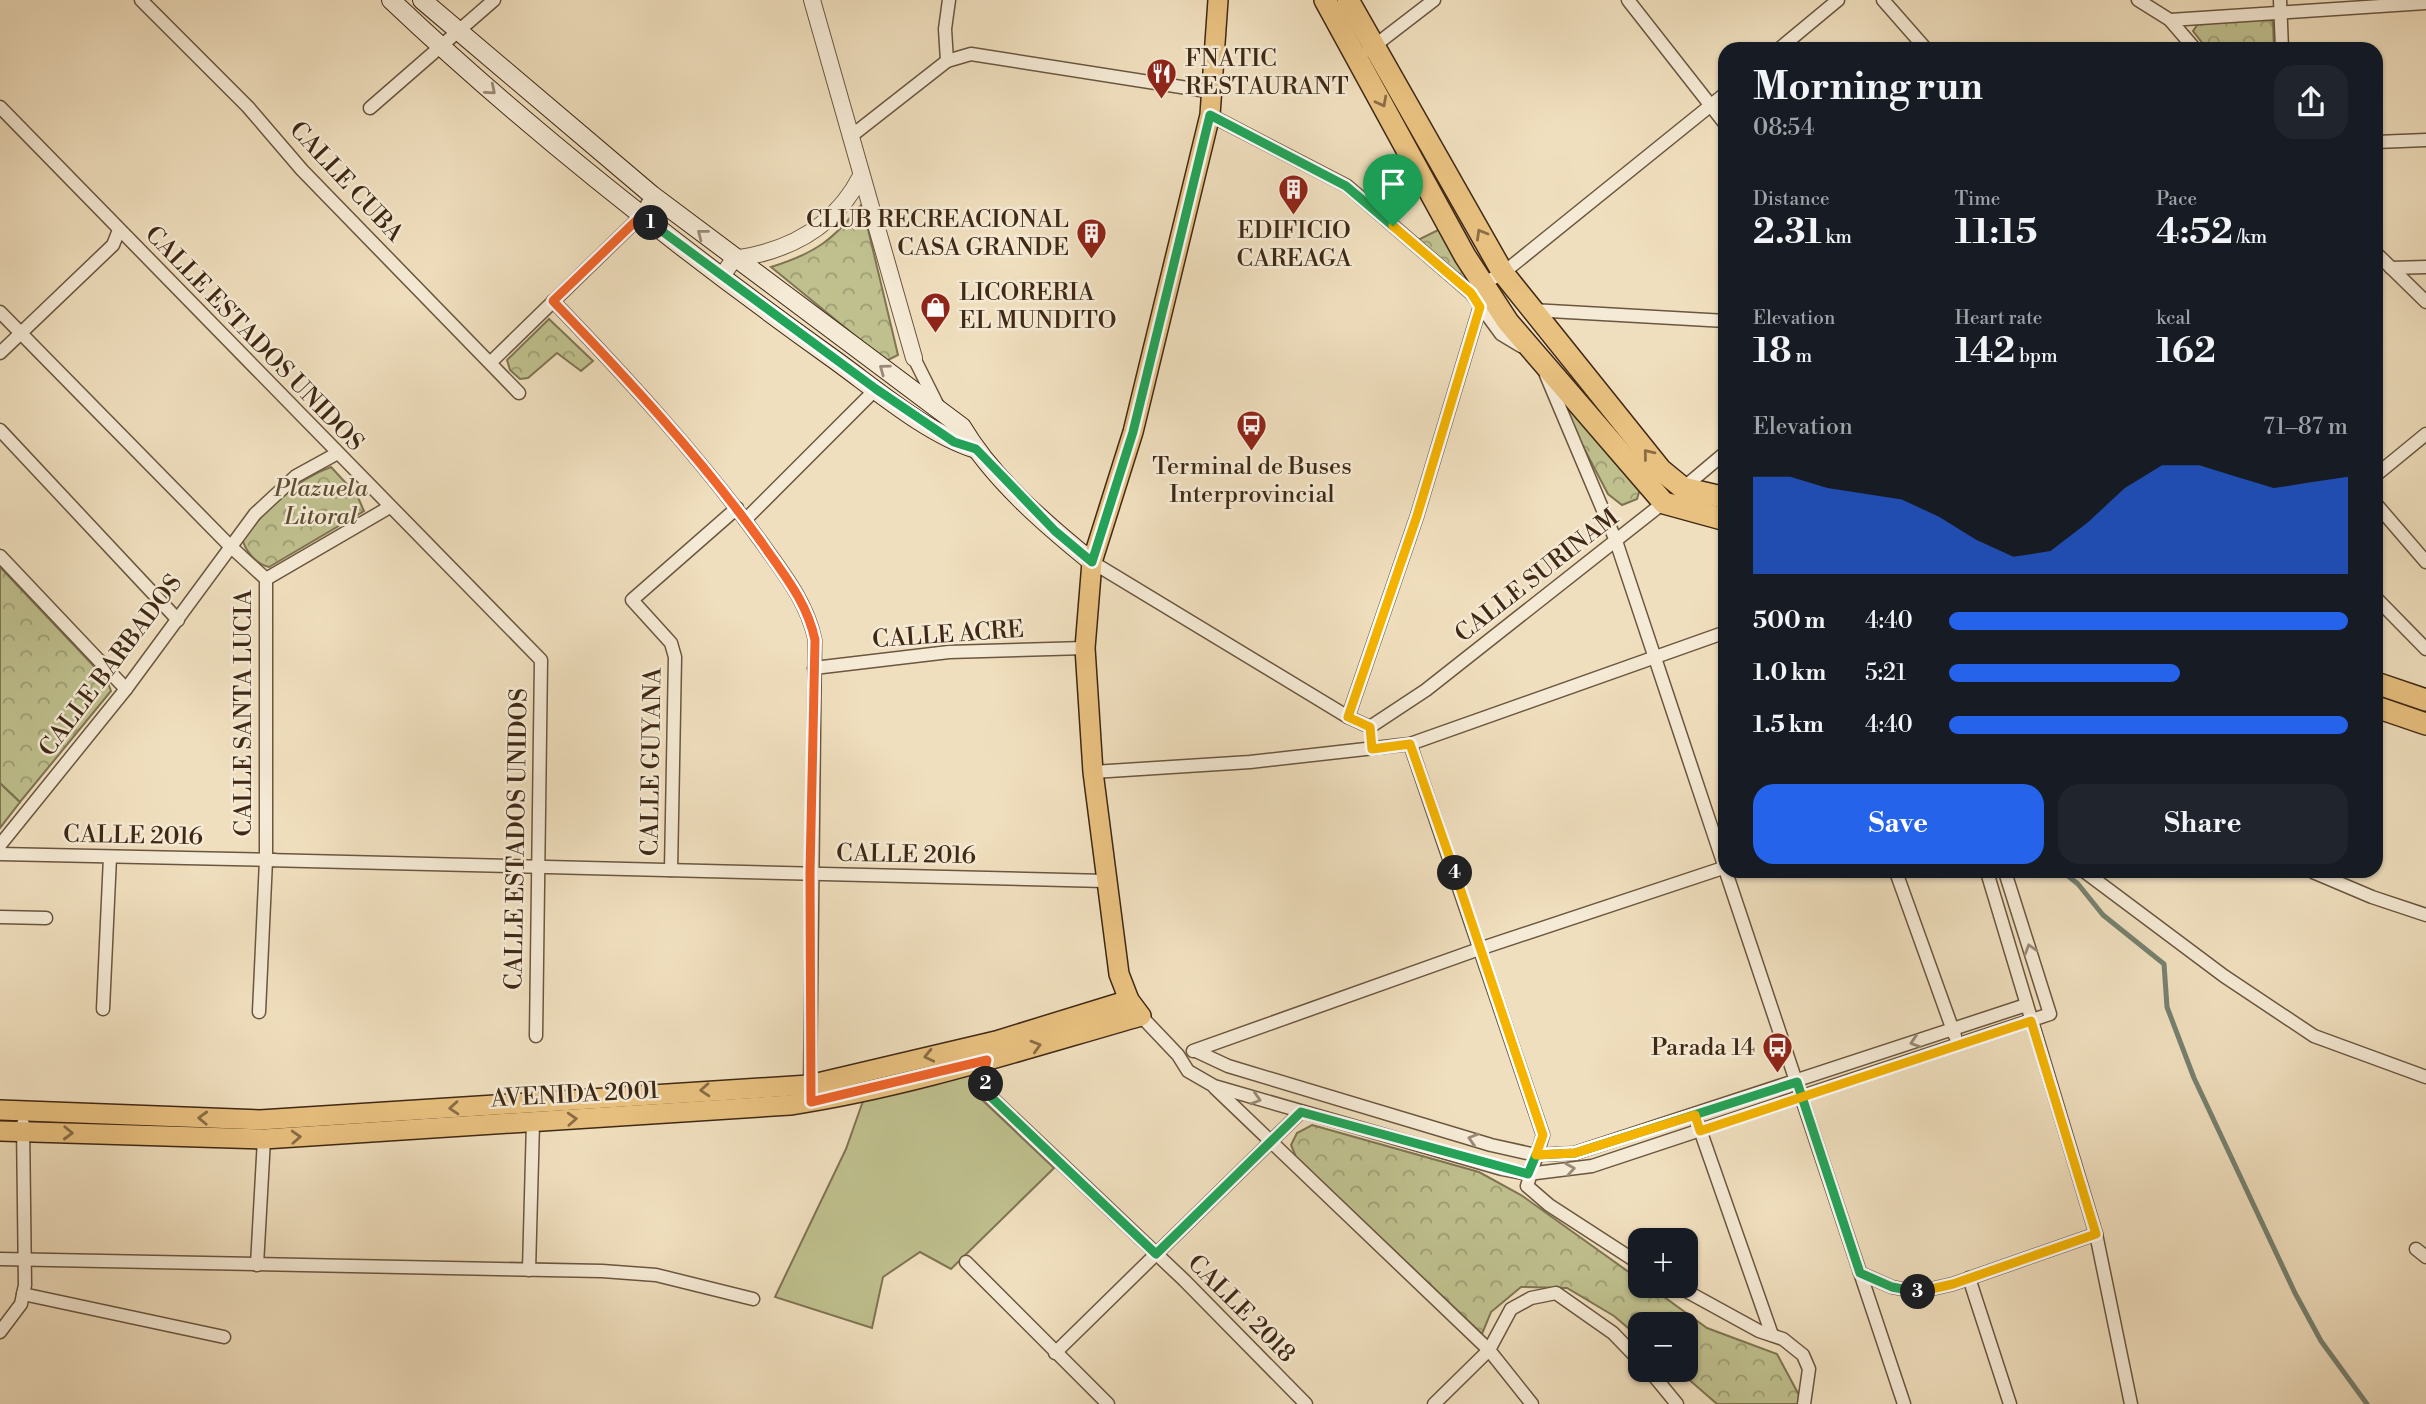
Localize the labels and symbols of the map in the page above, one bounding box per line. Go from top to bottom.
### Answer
place label: FNATIC RESTAURANT [1185,44,1349,102]
restaurant icon: FNATIC RESTAURANT [1145,56,1179,100]
one-way arrow [483,82,496,94]
one-way arrow [1373,95,1387,108]
street label: CALLE CUBA [283,116,410,249]
pin [1363,154,1423,226]
building icon: EDIFICIO CAREAGA [1277,172,1311,216]
place label: CLUB RECREACIONAL CASA GRANDE [806,205,1069,263]
pin: 1 [634,206,668,241]
place label: EDIFICIO CAREAGA [1236,216,1352,274]
building icon: CLUB RECREACIONAL CASA GRANDE [1075,217,1109,261]
street label: CALLE ESTADOS UNIDOS [138,220,370,458]
one-way arrow [697,229,709,242]
one-way arrow [1476,229,1489,241]
place label: LICORERIA EL MUNDITO [959,278,1117,336]
shop icon: LICORERIA EL MUNDITO [919,290,953,334]
one-way arrow [880,365,892,377]
bus stop icon: Terminal de Buses Interprovincial [1235,408,1269,452]
one-way arrow [1644,449,1656,462]
place label: Terminal de Buses Interprovincial [1152,452,1352,510]
park label: Plazuela Litoral [273,474,369,532]
street label: CALLE SURINAM [1449,503,1625,649]
street label: CALLE BARBADOS [33,569,189,763]
street label: CALLE SANTA LUCIA [229,589,259,836]
street label: CALLE ACRE [871,615,1025,655]
street label: CALLE GUYANA [635,667,669,856]
street label: CALLE ESTADOS UNIDOS [499,688,535,990]
street label: CALLE 2016 [63,820,203,852]
street label: CALLE 2016 [836,839,976,871]
pin: 4 [1438,856,1472,890]
one-way arrow [2023,944,2038,956]
bus stop icon: Parada 14 [1761,1031,1795,1075]
place label: Parada 14 [1651,1033,1755,1063]
one-way arrow [1910,1034,1922,1048]
one-way arrow [1030,1040,1042,1055]
one-way arrow [924,1048,936,1063]
pin: 2 [968,1066,1004,1102]
street label: AVENIDA 2001 [489,1076,660,1114]
one-way arrow [700,1082,711,1097]
one-way arrow [1249,1090,1261,1105]
one-way arrow [448,1100,459,1115]
one-way arrow [197,1110,208,1125]
one-way arrow [566,1112,577,1127]
one-way arrow [63,1125,74,1140]
one-way arrow [290,1130,301,1145]
one-way arrow [1467,1133,1479,1148]
one-way arrow [1565,1162,1576,1177]
street label: CALLE 2018 [1181,1249,1301,1369]
pin: 3 [1900,1274,1936,1310]

